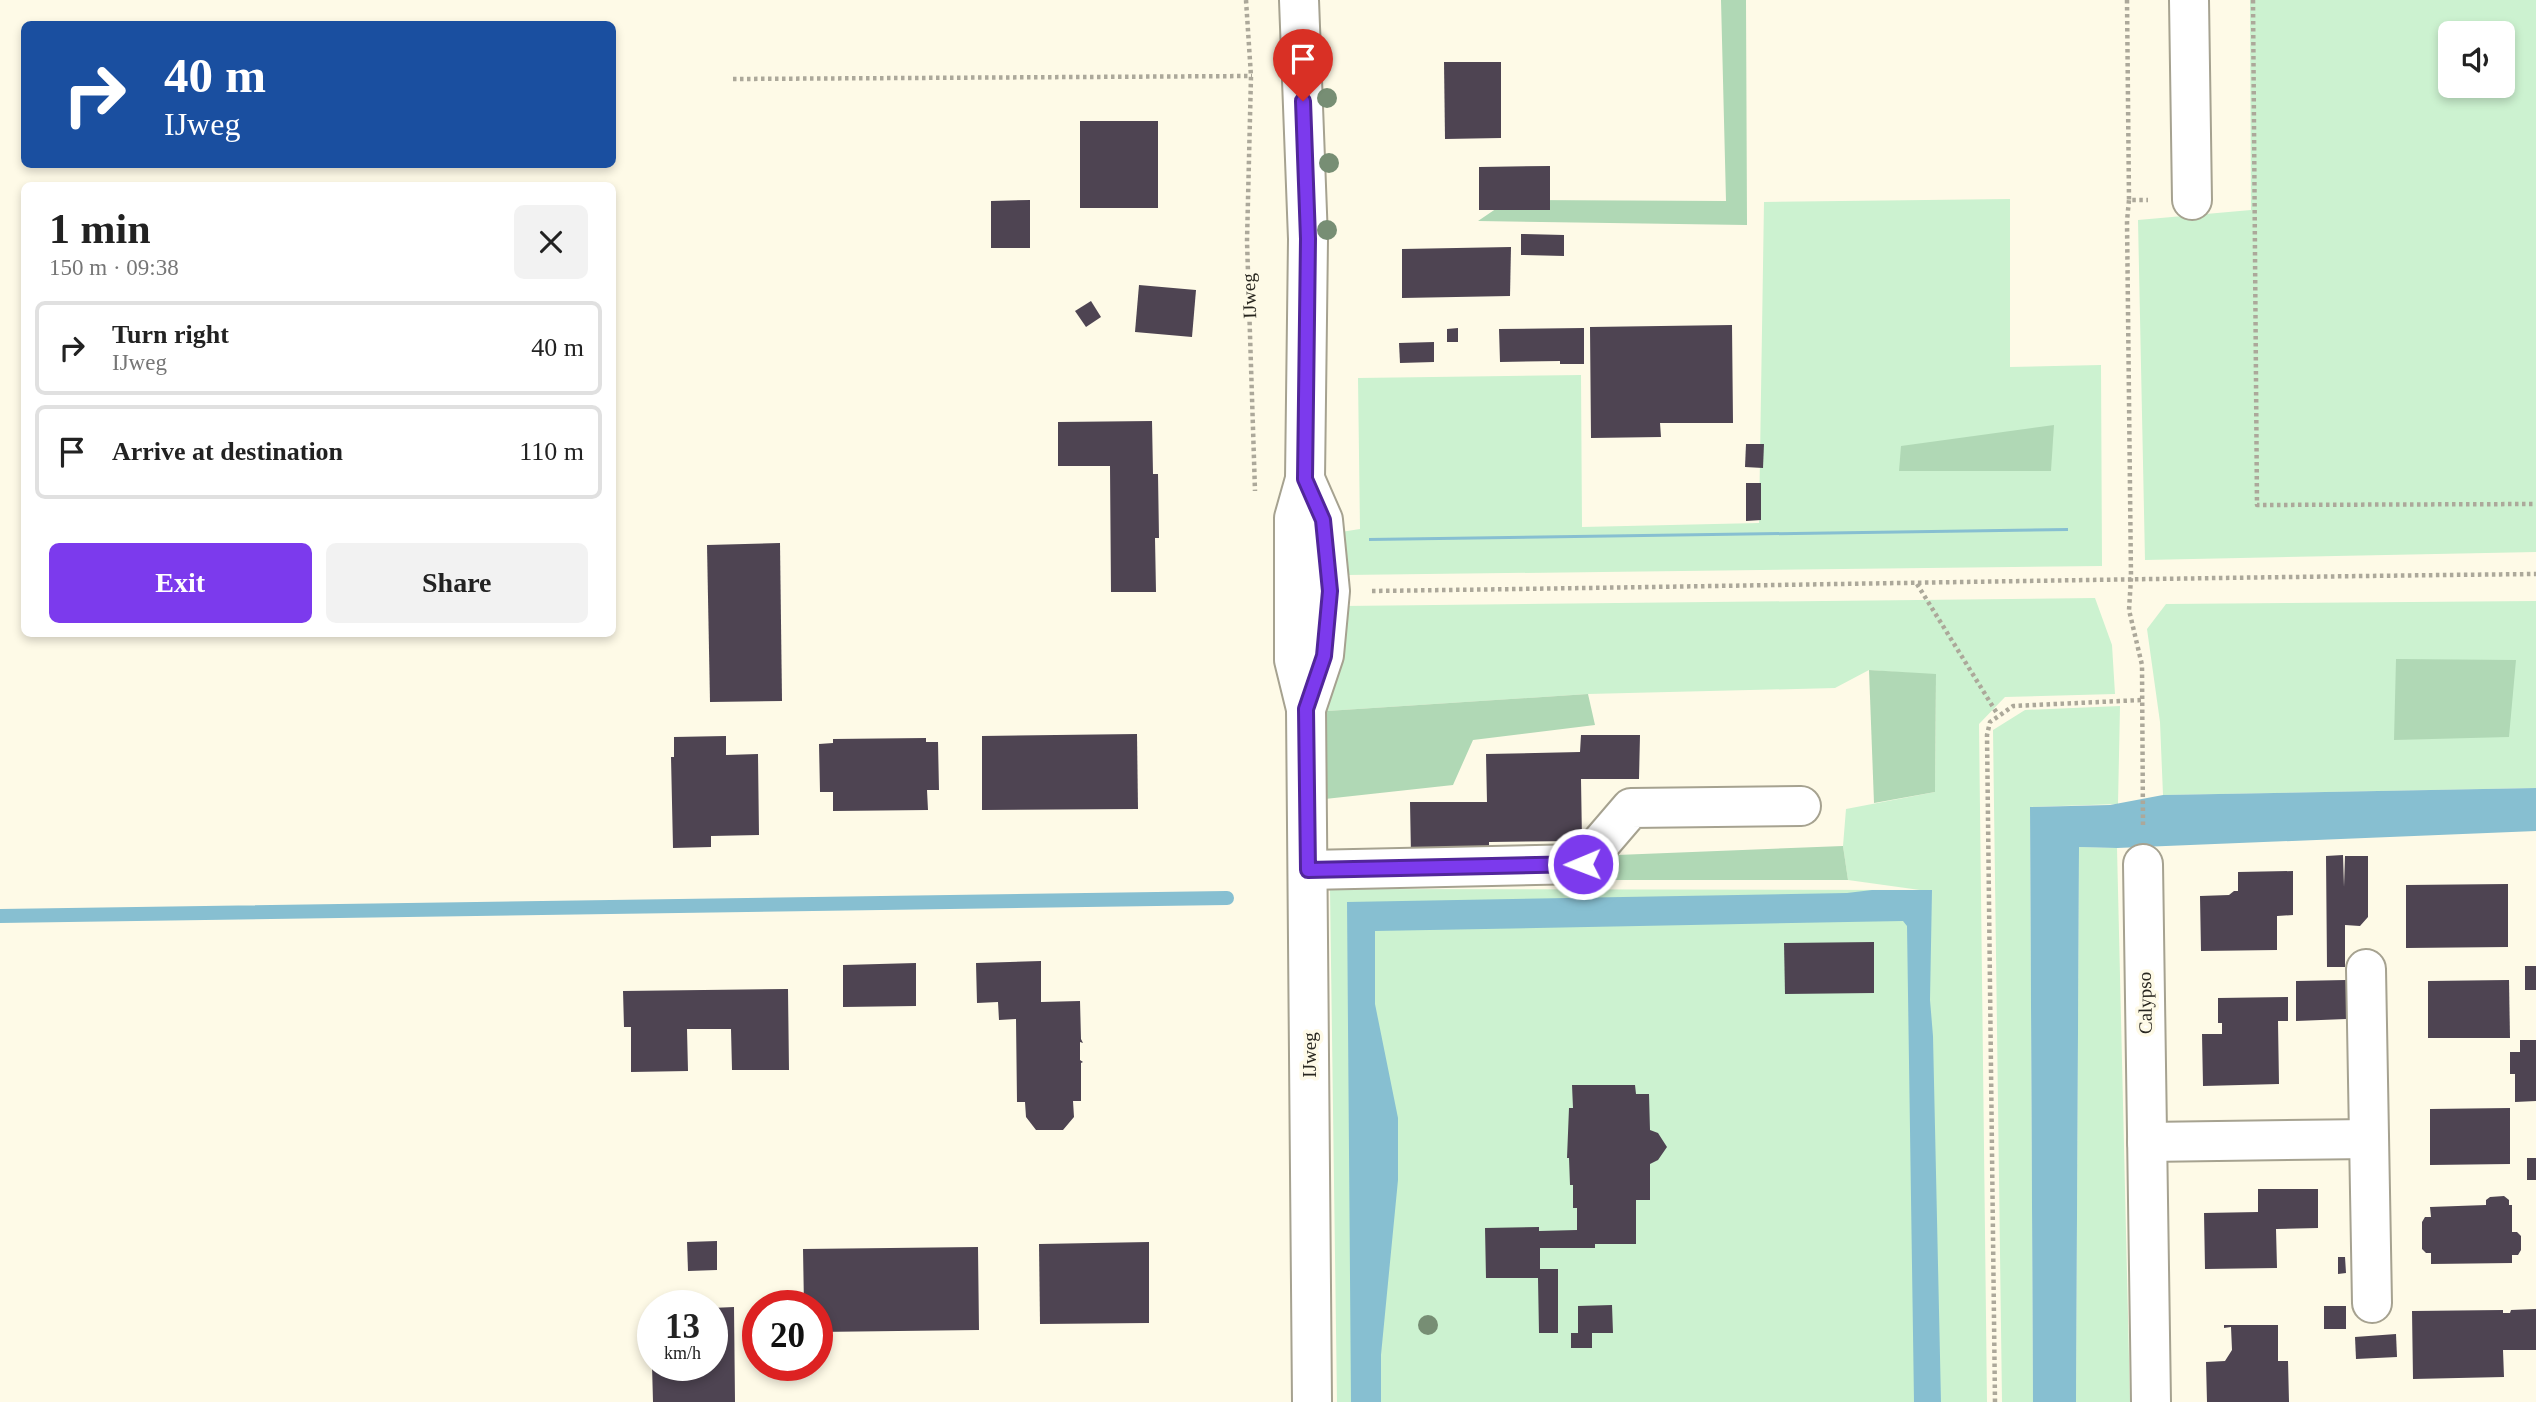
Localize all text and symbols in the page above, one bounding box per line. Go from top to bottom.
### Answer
map controls [2438,21,2515,98]
button: sound [2438,21,2515,98]
pin [1273,29,1333,101]
icon: arrive [1284,40,1322,78]
text: 40 m [164,48,266,103]
icon: right [49,49,140,140]
text: IJweg [164,106,240,142]
button: close [514,205,588,279]
text: 1 min [49,206,151,252]
text: 150 m · 09:38 [49,255,179,280]
street label: IJweg [1238,272,1260,319]
text: Turn right [112,320,229,349]
icon: right [53,329,91,367]
text: 40 m [531,333,584,362]
text: IJweg [112,350,167,375]
icon: arrive [53,433,91,471]
text: Arrive at destination [112,437,343,466]
text: 110 m [519,437,584,466]
button: Exit [49,543,312,623]
button: Share [326,543,588,623]
position arrow [1546,827,1620,901]
street label: Calypso [2134,972,2156,1034]
street label: IJweg [1299,1032,1320,1078]
speed limit sign: 20 [742,1290,833,1381]
text: 13 [665,1307,700,1346]
text: km/h [664,1343,701,1363]

